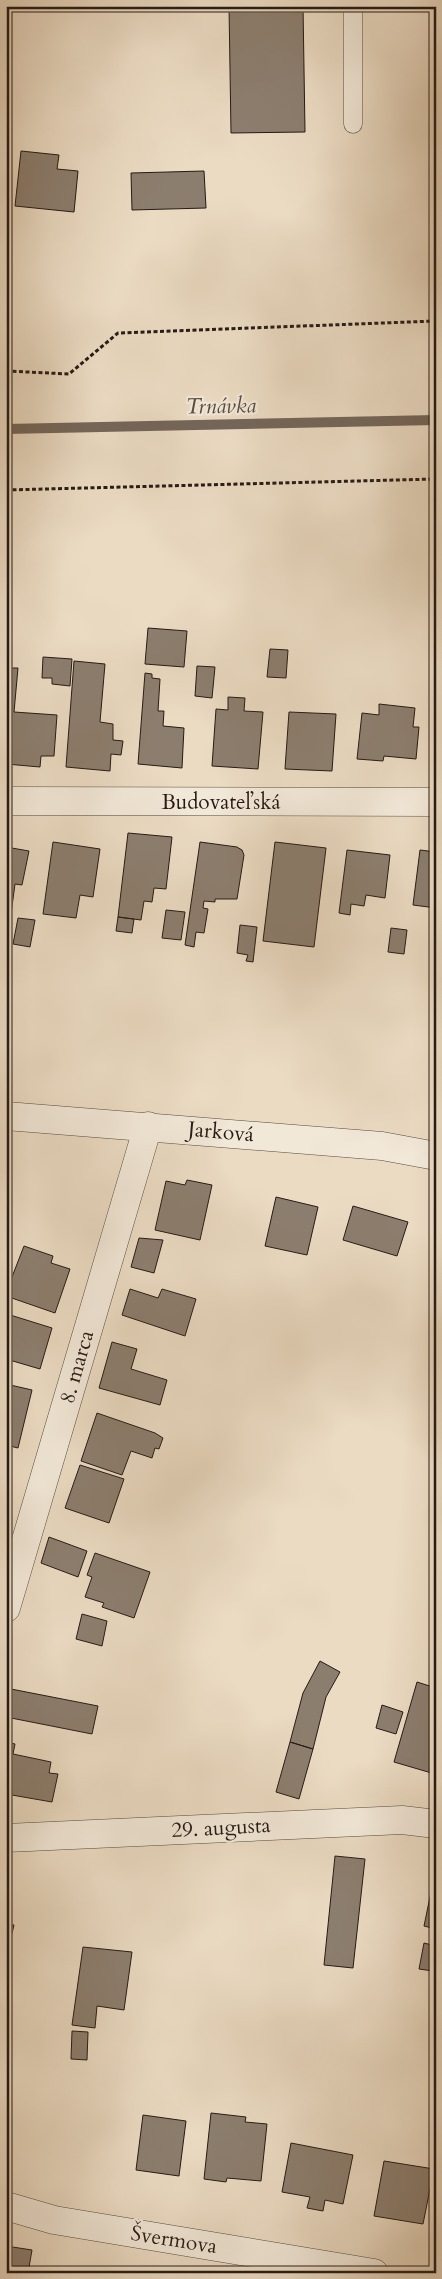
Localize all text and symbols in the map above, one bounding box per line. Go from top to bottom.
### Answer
water label: Trnávka [185,390,257,422]
street label: Budovateľská [161,788,281,817]
street label: Jarková [184,1114,255,1149]
street label: 8. marca [53,1327,101,1407]
street label: 29. augusta [171,1811,271,1845]
street label: Švermova [129,2218,219,2261]

